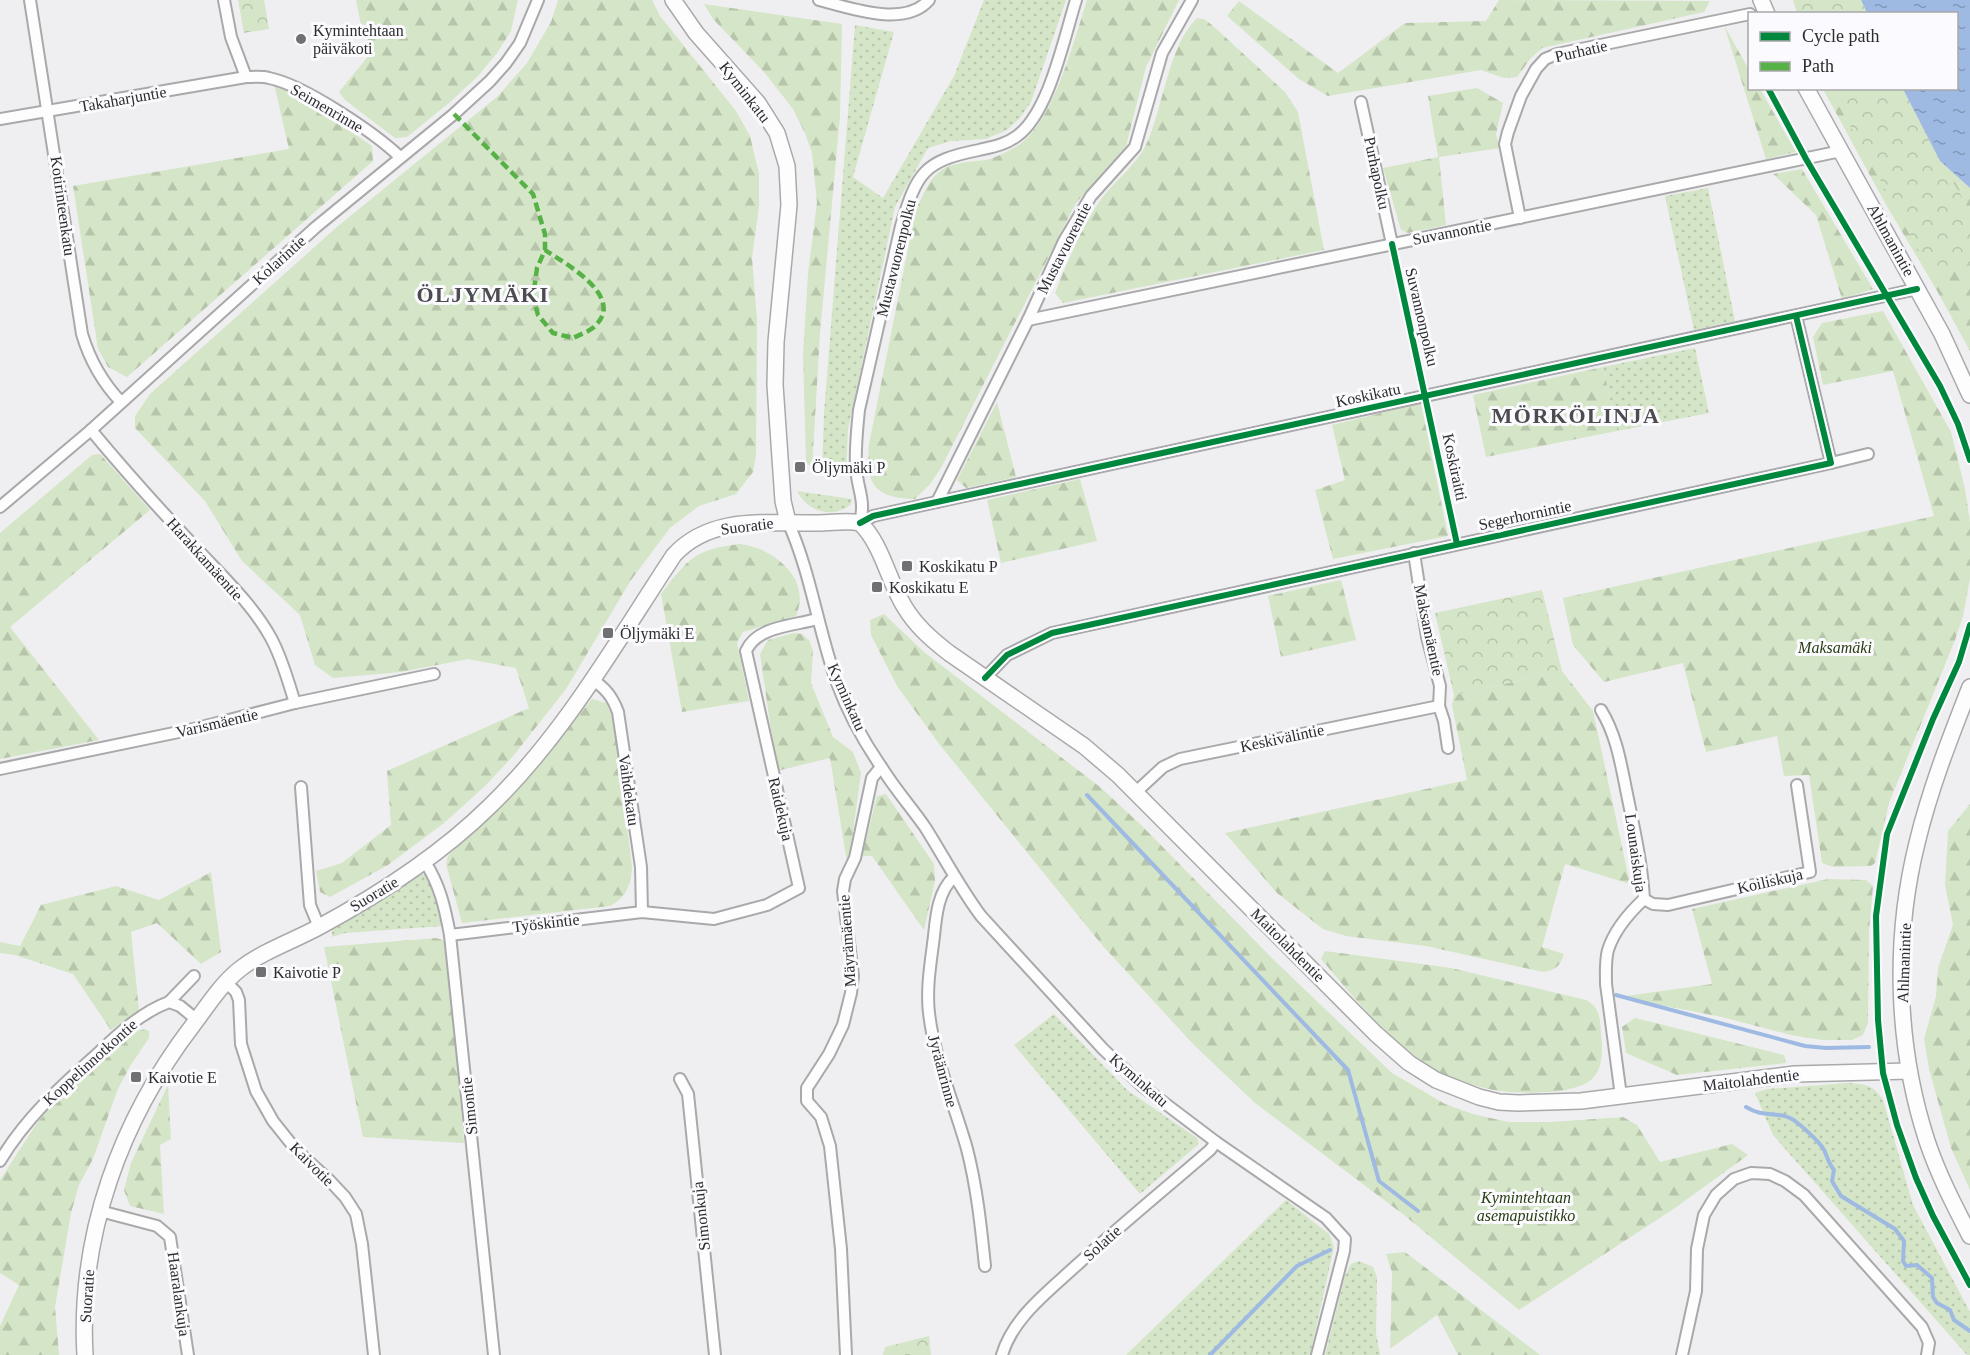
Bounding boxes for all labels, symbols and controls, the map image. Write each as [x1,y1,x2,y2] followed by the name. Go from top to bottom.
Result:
[1748,12,1958,90] legend
[313,22,404,58] place label: Kymintehtaan päiväkoti
[1802,26,1879,46] text: Cycle path
[294,32,308,46] marker: Kymintehtaan päiväkoti
[1553,37,1609,65] street label: Purhatie
[1802,56,1834,76] text: Path
[715,58,774,126] street label: Kyminkatu
[288,80,366,136] street label: Seimenrinne
[78,83,168,116] street label: Takaharjuntie
[1360,135,1393,211] street label: Purhapolku
[48,155,78,257] street label: Kotirinteenkatu
[873,197,920,319] street label: Mustavuorenpolku
[1034,199,1094,297] street label: Mustavuorentie
[1864,201,1918,279] street label: Ahlmanintie
[1411,216,1493,248] street label: Suvannontie
[249,232,309,288] street label: Kolarintie
[1401,266,1442,368] street label: Suvannonpolku
[417,282,550,307] district label: ÖLJYMÄKI
[1334,380,1402,410] street label: Koskikatu
[1492,403,1661,428] district label: MÖRKÖLINJA
[1440,432,1471,503] street label: Koskiraitti
[812,459,885,477] place label: Öljymäki P
[793,460,807,474] marker: Öljymäki P
[1477,497,1573,534] street label: Segerhornintie
[164,514,246,604] street label: Harakkamäentie
[719,514,775,538] street label: Suoratie
[919,558,998,575] place label: Koskikatu P
[900,559,914,573] marker: Koskikatu P
[889,579,969,596] place label: Koskikatu E
[870,580,884,594] marker: Koskikatu E
[1411,583,1447,677] street label: Maksamäentie
[620,625,694,643] place label: Öljymäki E
[601,626,615,640] marker: Öljymäki E
[1797,639,1872,656] park label: Maksamäki
[824,661,869,734] street label: Kyminkatu
[174,705,260,741] street label: Varismäentie
[1239,721,1325,755] street label: Keskivälintie
[616,753,642,827] street label: Vaihdekatu
[764,775,797,843] street label: Raidekuja
[1621,813,1650,893] street label: Lounaiskuja
[1736,865,1805,898] street label: Koiliskuja
[347,873,401,915] street label: Suoratie
[835,894,860,988] street label: Mäyrämäentie
[1248,905,1328,985] street label: Maitolahdentie
[512,910,581,937] street label: Työskintie
[1894,923,1914,1003] street label: Ahlmanintie
[273,964,341,981] place label: Kaivotie P
[254,965,268,979] marker: Kaivotie P
[40,1016,141,1109] street label: Koppelinnotkontie
[924,1033,961,1110] street label: Jyräänrinne
[1106,1050,1172,1111] street label: Kyminkatu
[1702,1066,1800,1094] street label: Maitolahdentie
[148,1069,217,1086] place label: Kaivotie E
[129,1070,143,1084] marker: Kaivotie E
[458,1076,480,1136] street label: Simontie
[287,1139,337,1189] street label: Kaivotie
[689,1181,714,1251] street label: Simonkuja
[1477,1189,1575,1225] park label: Kymintehtaan asemapuistikko
[1080,1222,1124,1264] street label: Solatie
[164,1251,193,1338] street label: Haaralankuja
[77,1269,97,1323] street label: Suoratie

